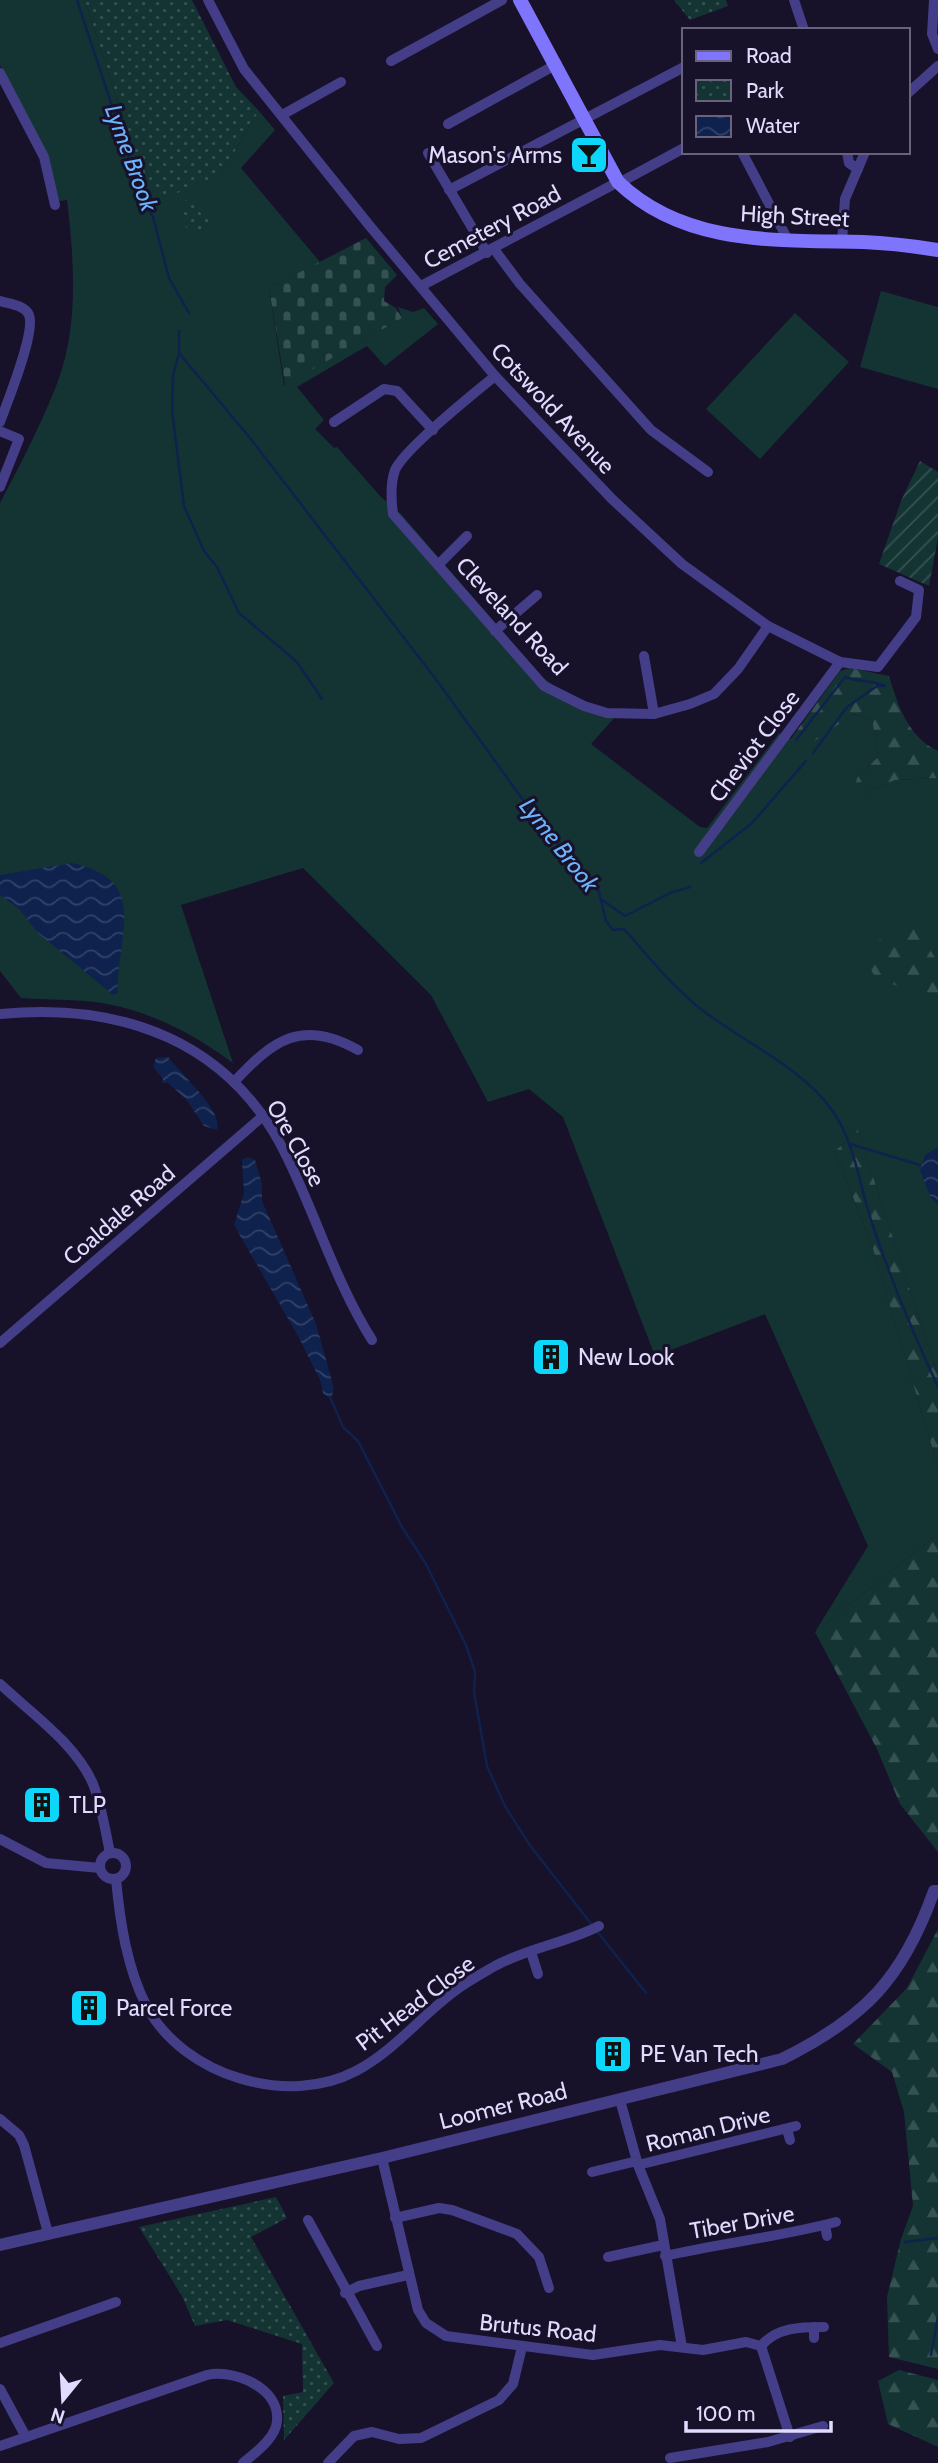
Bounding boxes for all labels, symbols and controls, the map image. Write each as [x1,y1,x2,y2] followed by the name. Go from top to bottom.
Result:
[682,28,910,154] legend
[746,43,792,68] text: Road
[746,78,784,103] text: Park
[99,100,164,216] water label: Lyme Brook
[746,113,800,138] text: Water
[568,134,610,176] bar icon: Mason's Arms
[428,141,562,169] place label: Mason's Arms
[419,179,565,275] street label: Cemetery Road
[740,199,850,233] street label: High Street
[485,337,621,480] street label: Cotswold Avenue
[450,551,574,681] street label: Cleveland Road
[703,684,805,808] street label: Cheviot Close
[514,792,606,898] water label: Lyme Brook
[261,1095,331,1191] street label: Ore Close
[57,1159,181,1271] street label: Coaldale Road
[530,1336,572,1378] building icon: New Look
[578,1343,675,1371] place label: New Look
[21,1784,63,1826] building icon: TLP
[69,1791,106,1819] place label: TLP
[350,1949,480,2057] street label: Pit Head Close
[68,1987,110,2029] building icon: Parcel Force
[116,1994,232,2022] place label: Parcel Force
[592,2033,634,2075] building icon: PE Van Tech
[640,2040,758,2068] place label: PE Van Tech
[436,2077,570,2135] street label: Loomer Road
[643,2100,773,2158] street label: Roman Drive
[688,2199,797,2245] street label: Tiber Drive
[478,2308,598,2348] street label: Brutus Road
[28,2365,98,2435] north arrow
[686,2390,831,2434] scale bar
[696,2401,755,2426] text: 100 m
[48,2403,68,2429] text: N

